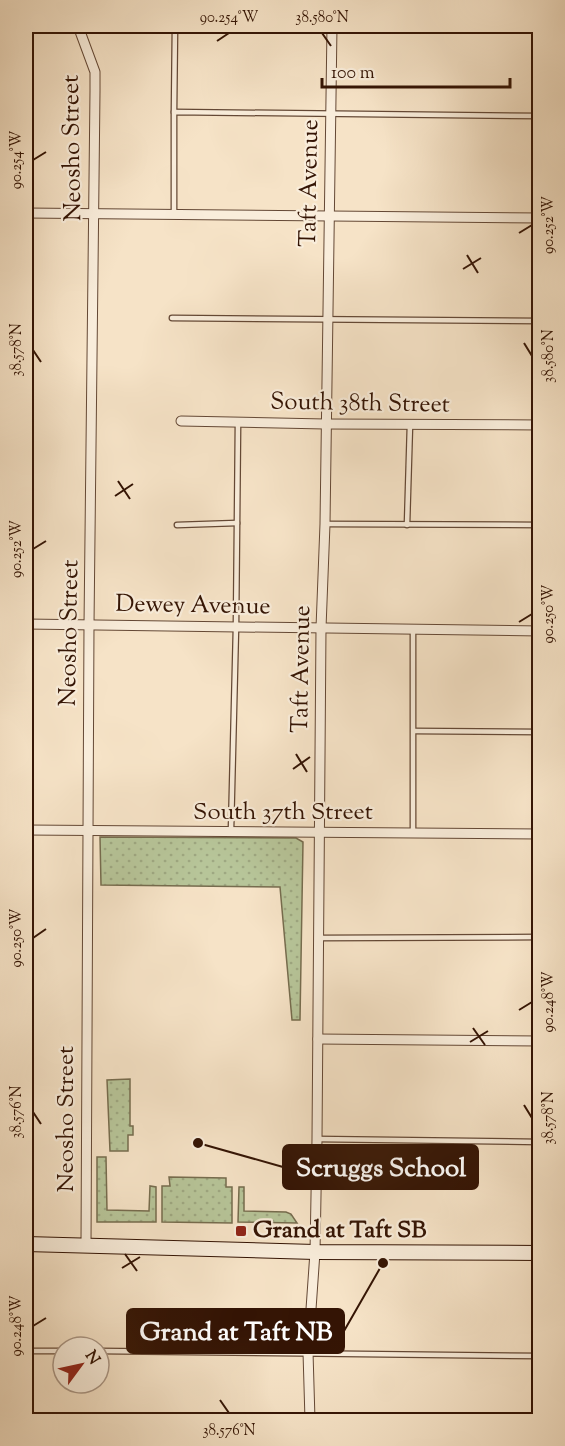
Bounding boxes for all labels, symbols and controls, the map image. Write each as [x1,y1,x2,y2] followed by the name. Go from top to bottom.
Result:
[200,8,259,29] text: 90.254°W
[295,8,349,29] text: 38.580°N
[322,51,510,89] scale bar
[331,61,375,87] text: 100 m
[55,74,91,222] street label: Neosho Street
[292,119,328,247] street label: Taft Avenue
[7,130,28,189] text: 90.254°W
[539,196,560,254] text: 90.252°W
[7,323,28,377] text: 38.578°N
[539,329,560,383] text: 38.580°N
[270,385,450,423] street label: South 38th Street
[7,520,28,578] text: 90.252°W
[52,559,88,707] street label: Neosho Street
[539,584,560,643] text: 90.250°W
[115,588,271,624] street label: Dewey Avenue
[284,605,320,733] street label: Taft Avenue
[193,796,373,830] street label: South 37th Street
[7,908,28,967] text: 90.250°W
[539,971,560,1033] text: 90.248°W
[50,1046,84,1192] street label: Neosho Street
[7,1085,28,1139] text: 38.576°N
[539,1091,560,1145] text: 38.578°N
[283,1145,478,1189] callout: Scruggs School
[296,1151,467,1188] text: Scruggs School
[253,1214,426,1248] place label: Grand at Taft SB
[234,1224,248,1238] marker: Grand at Taft SB
[7,1295,28,1357] text: 90.248°W
[127,1309,344,1353] callout: Grand at Taft NB
[140,1315,333,1352] text: Grand at Taft NB
[51,1335,111,1395] north arrow
[78,1347,105,1370] text: N
[202,1421,256,1442] text: 38.576°N

